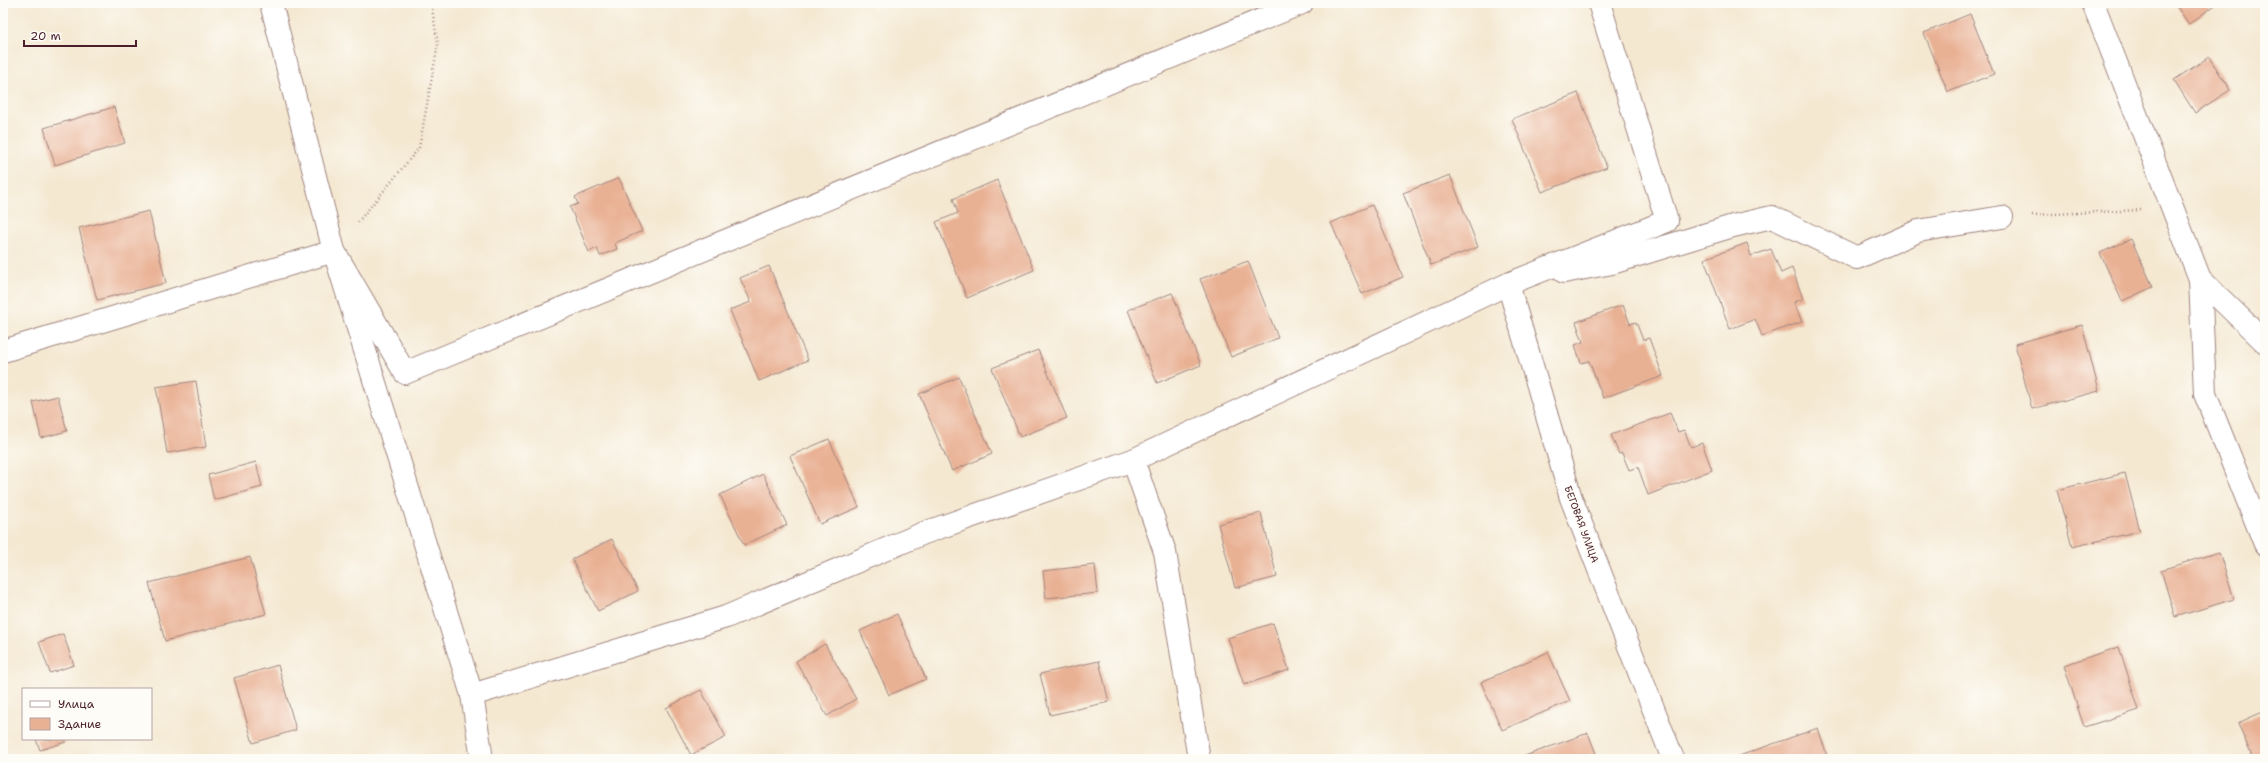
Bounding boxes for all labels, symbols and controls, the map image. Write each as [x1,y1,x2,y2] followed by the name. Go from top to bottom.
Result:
[24,22,136,48] scale bar
[30,28,61,44] text: 20 m
[1562,484,1602,565] street label: БЕГОВАЯ УЛИЦА
[22,688,152,740] legend
[58,696,95,712] text: Улица
[58,716,102,732] text: Здание

